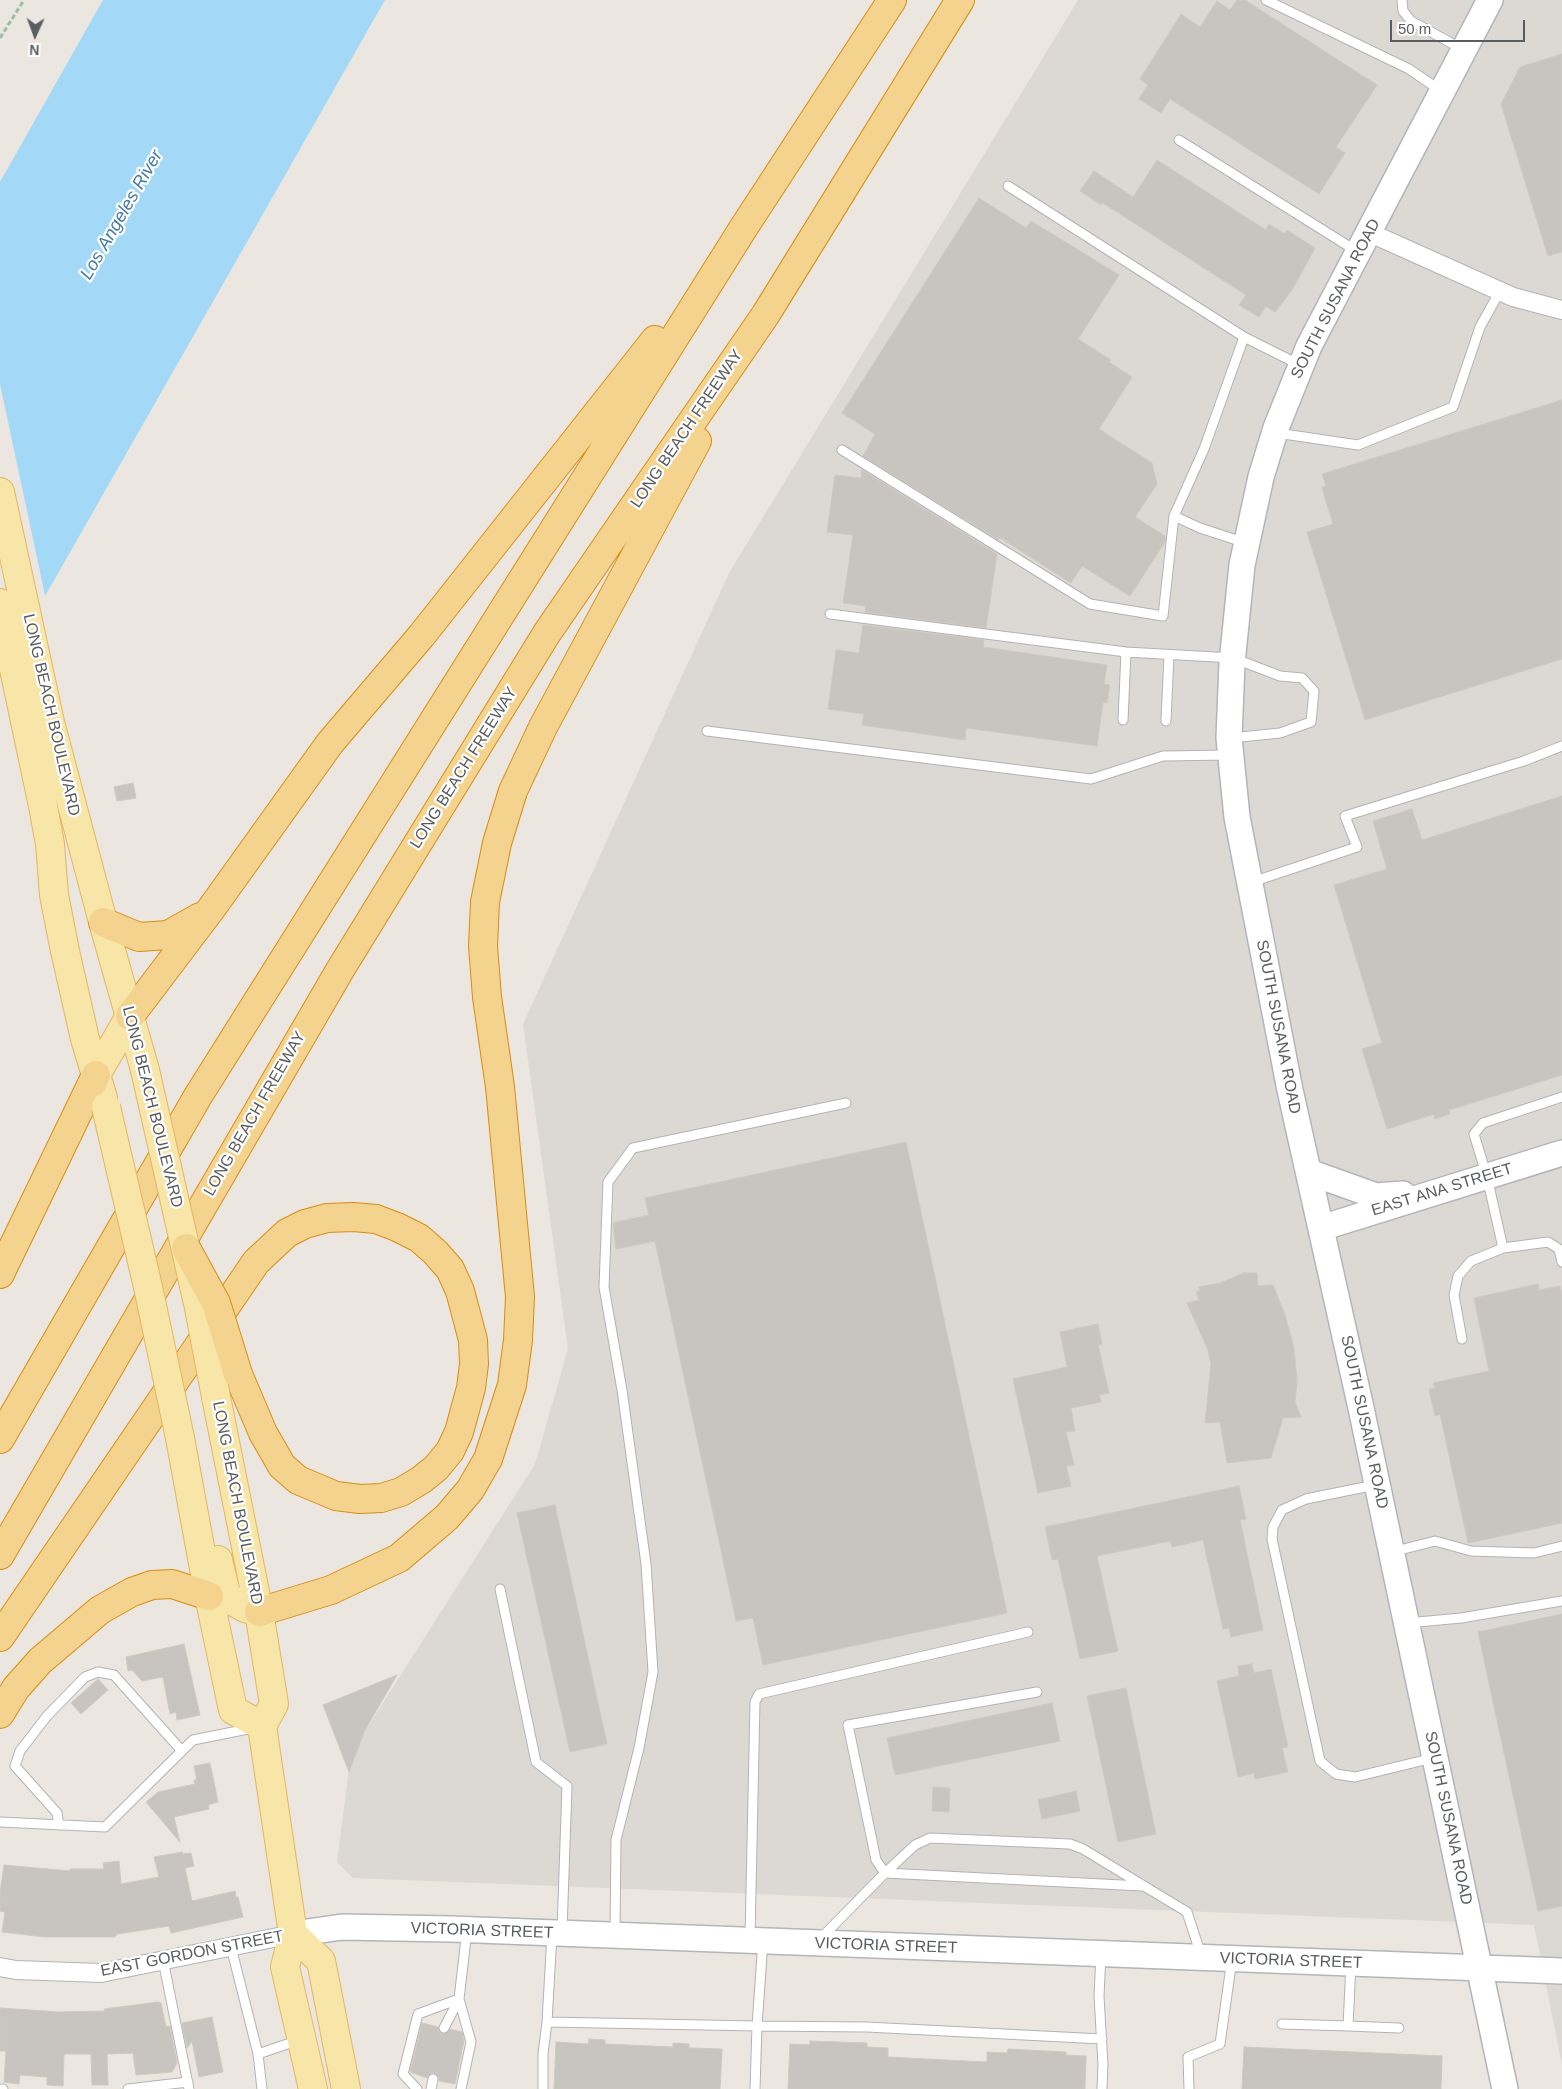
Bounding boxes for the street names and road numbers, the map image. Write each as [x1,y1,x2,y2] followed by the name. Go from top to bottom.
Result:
[1287,216,1385,382] street label: SOUTH SUSANA ROAD
[627,346,747,512] street label: LONG BEACH FREEWAY
[18,612,84,818] street label: LONG BEACH BOULEVARD
[406,684,522,852] street label: LONG BEACH FREEWAY
[1252,938,1304,1116] street label: SOUTH SUSANA ROAD
[118,1004,186,1210] street label: LONG BEACH BOULEVARD
[200,1028,310,1200] street label: LONG BEACH FREEWAY
[1369,1159,1515,1221] street label: EAST ANA STREET
[1336,1333,1392,1511] street label: SOUTH SUSANA ROAD
[208,1400,266,1606] street label: LONG BEACH BOULEVARD
[1420,1729,1476,1907] street label: SOUTH SUSANA ROAD
[410,1919,554,1943] street label: VICTORIA STREET
[99,1927,285,1981] street label: EAST GORDON STREET
[814,1934,958,1958] street label: VICTORIA STREET
[1219,1949,1363,1973] street label: VICTORIA STREET

